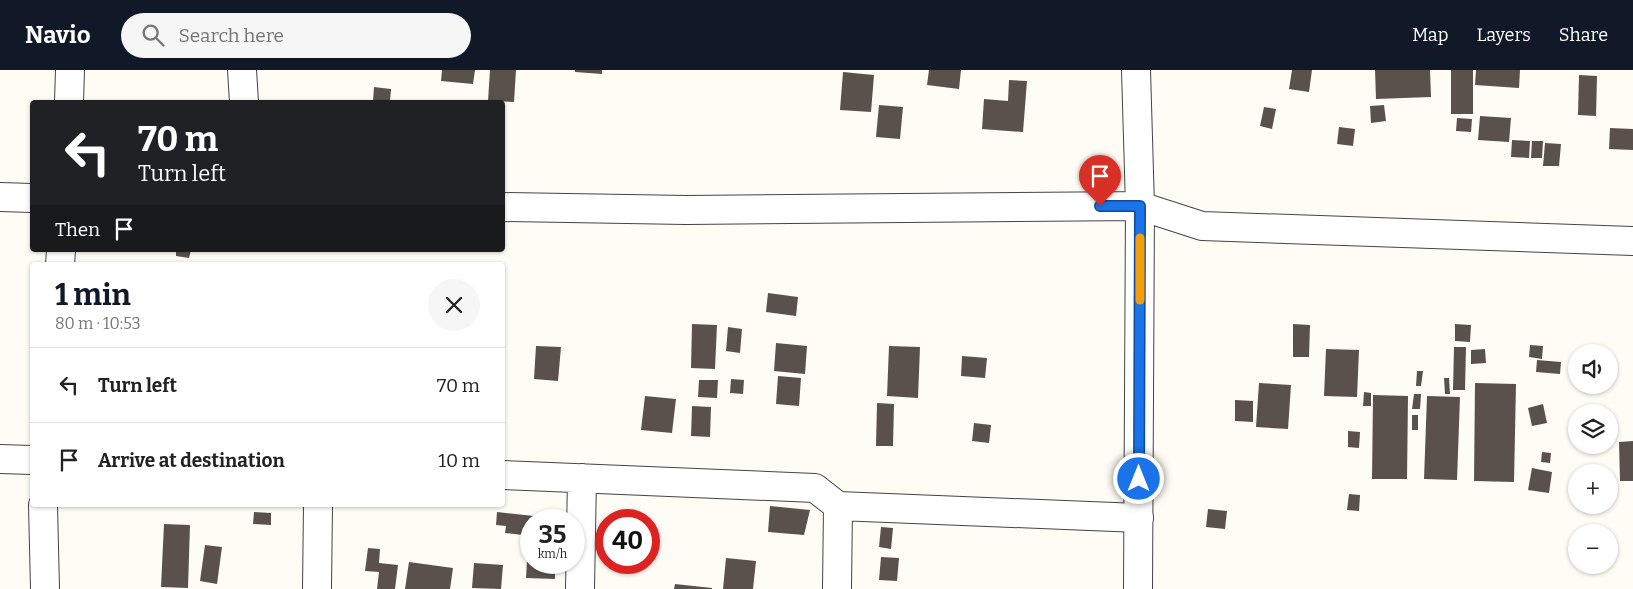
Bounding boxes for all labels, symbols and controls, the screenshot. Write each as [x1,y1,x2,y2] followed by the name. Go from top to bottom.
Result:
[121,13,471,58] search box
[25,21,91,49] text: Navio
[139,21,167,49] icon: search
[179,24,284,47] text: Search here
[1412,24,1448,46] text: Map
[1476,24,1531,46] text: Layers
[1559,24,1608,46] text: Share
[138,118,218,160] text: 70 m
[55,120,120,185] icon: left
[1079,155,1121,206] pin
[138,160,226,187] text: Turn left
[1086,162,1114,190] icon: arrive
[110,215,138,243] icon: arrive
[55,218,100,241] text: Then
[55,277,131,313] text: 1 min
[428,279,480,331] button: close
[55,314,141,333] text: 80 m · 10:53
[1568,344,1618,574] map controls
[1568,344,1618,394] button: sound
[55,371,83,399] icon: left
[98,374,177,397] text: Turn left
[437,374,480,397] text: 70 m
[1568,404,1618,454] button: layers
[55,446,83,474] icon: arrive
[98,449,285,472] text: Arrive at destination
[438,449,480,472] text: 10 m
[1112,452,1164,504] position arrow
[1568,464,1618,514] button: +
[595,509,660,574] speed limit sign: 40
[538,520,567,550] text: 35
[1568,524,1618,574] button: −
[538,547,567,561] text: km/h

